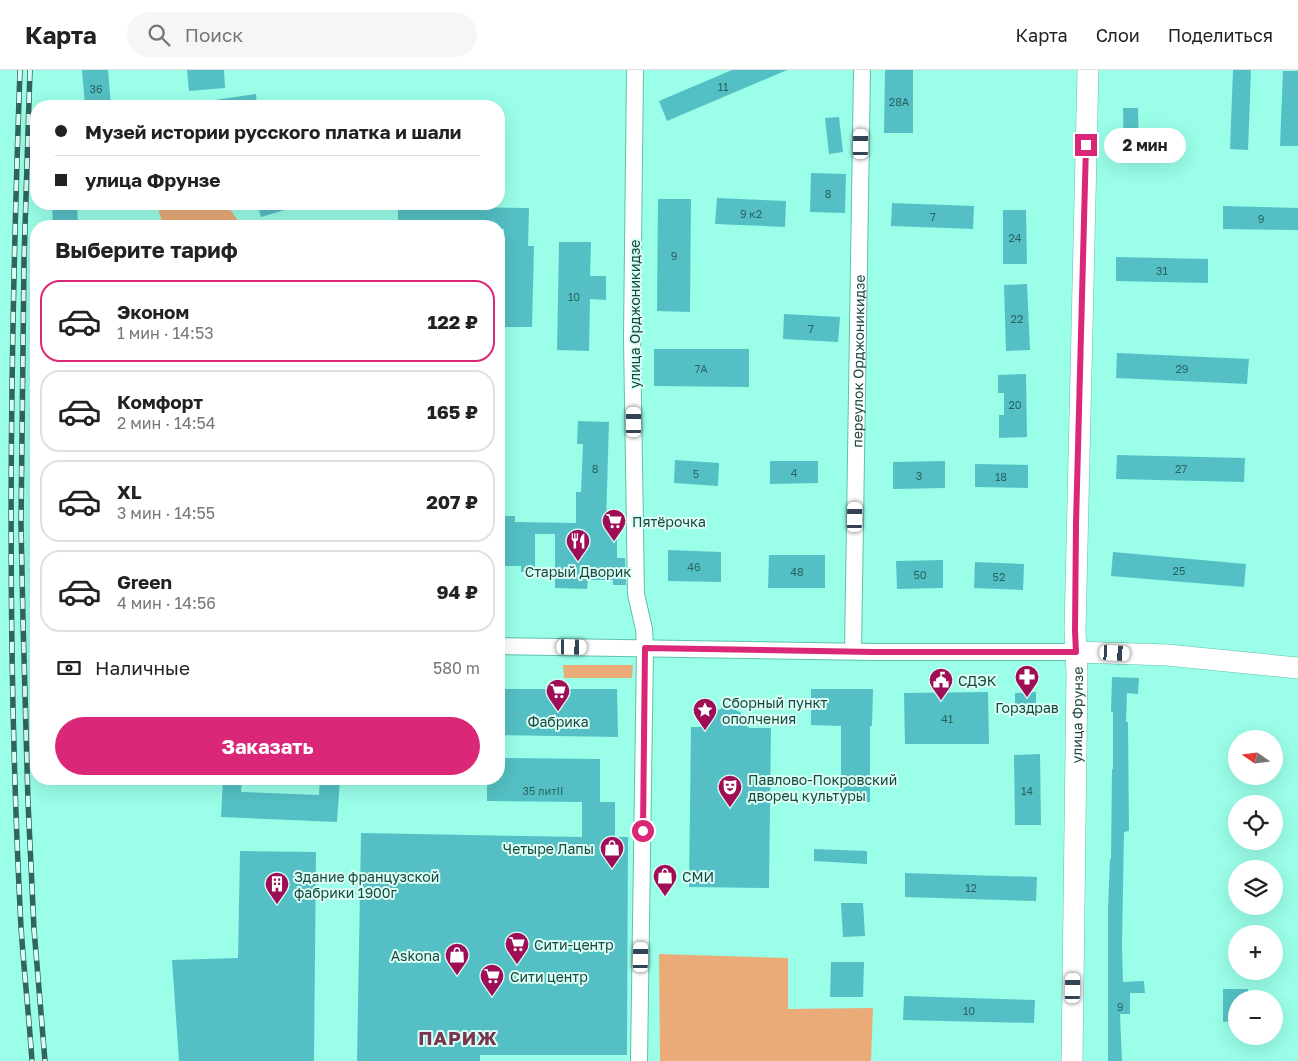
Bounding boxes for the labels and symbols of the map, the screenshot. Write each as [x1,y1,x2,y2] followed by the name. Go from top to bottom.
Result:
[718,80,728,93] house number: 11
[89,82,103,95] house number: 36
[889,95,910,108] house number: 28А
[1104,128,1186,162] callout: 2 мин
[853,129,868,159] car
[1075,134,1097,156] route end
[825,187,832,200] house number: 8
[740,207,762,220] house number: 9 к2
[930,210,936,223] house number: 7
[1258,212,1264,225] house number: 9
[1008,231,1022,244] house number: 24
[626,240,643,388] street label: улица Орджоникидзе
[671,249,677,262] house number: 9
[1156,264,1168,277] house number: 31
[848,274,867,448] street label: переулок Орджоникидзе
[568,290,580,303] house number: 10
[1011,312,1023,325] house number: 22
[808,322,814,335] house number: 7
[694,362,708,375] house number: 7А
[1175,362,1189,375] house number: 29
[1008,398,1022,411] house number: 20
[626,407,641,437] car
[592,462,599,475] house number: 8
[1175,462,1187,475] house number: 27
[791,466,798,479] house number: 4
[693,467,699,480] house number: 5
[916,469,922,482] house number: 3
[995,470,1007,483] house number: 18
[847,502,862,532] car
[601,508,627,542] supermarket icon: Пятёрочка
[632,513,706,530] place label: Пятёрочка
[565,528,591,562] restaurant icon: Старый Дворик
[687,560,701,573] house number: 46
[525,563,631,580] place label: Старый Дворик
[1173,564,1185,577] house number: 25
[790,565,804,578] house number: 48
[913,568,927,581] house number: 50
[993,570,1005,583] house number: 52
[556,639,587,655] car
[1099,645,1130,661] car
[1014,664,1040,698] pharmacy icon: Горздрав
[1067,666,1086,764] street label: улица Фрунзе
[928,667,954,701] public building icon: СДЭК
[958,672,997,689] place label: СДЭК
[545,678,571,712] supermarket icon: Фабрика
[722,694,827,727] place label: Сборный пункт ополчения
[692,697,718,731] place icon: Сборный пункт ополчения
[995,699,1059,716] place label: Горздрав
[941,712,953,725] house number: 41
[527,713,589,730] place label: Фабрика
[1228,730,1282,785] north arrow
[748,771,897,804] place label: Павлово-Покровский дворец культуры
[717,774,743,808] theatre icon: Павлово-Покровский дворец культуры
[522,784,564,797] house number: 35 литII
[1021,784,1033,797] house number: 14
[632,820,654,842] route start
[599,835,625,869] shop icon: Четыре Лапы
[503,840,594,857] place label: Четыре Лапы
[652,863,678,897] shop icon: СМИ
[294,868,439,901] place label: Здание французской фабрики 1900г
[682,868,714,885] place label: СМИ
[264,871,290,905] building icon: Здание французской фабрики 1900г
[965,881,977,894] house number: 12
[504,931,530,965] supermarket icon: Сити-центр
[534,936,614,953] place label: Сити-центр
[444,942,470,976] shop icon: Askona
[633,942,648,972] car
[391,947,440,964] place label: Askona
[479,963,505,997] supermarket icon: Сити центр
[510,968,588,985] place label: Сити центр
[1065,973,1080,1003] car
[1117,1000,1123,1013] house number: 9
[963,1004,975,1017] house number: 10
[418,1026,498,1049] district label: ПАРИЖ

